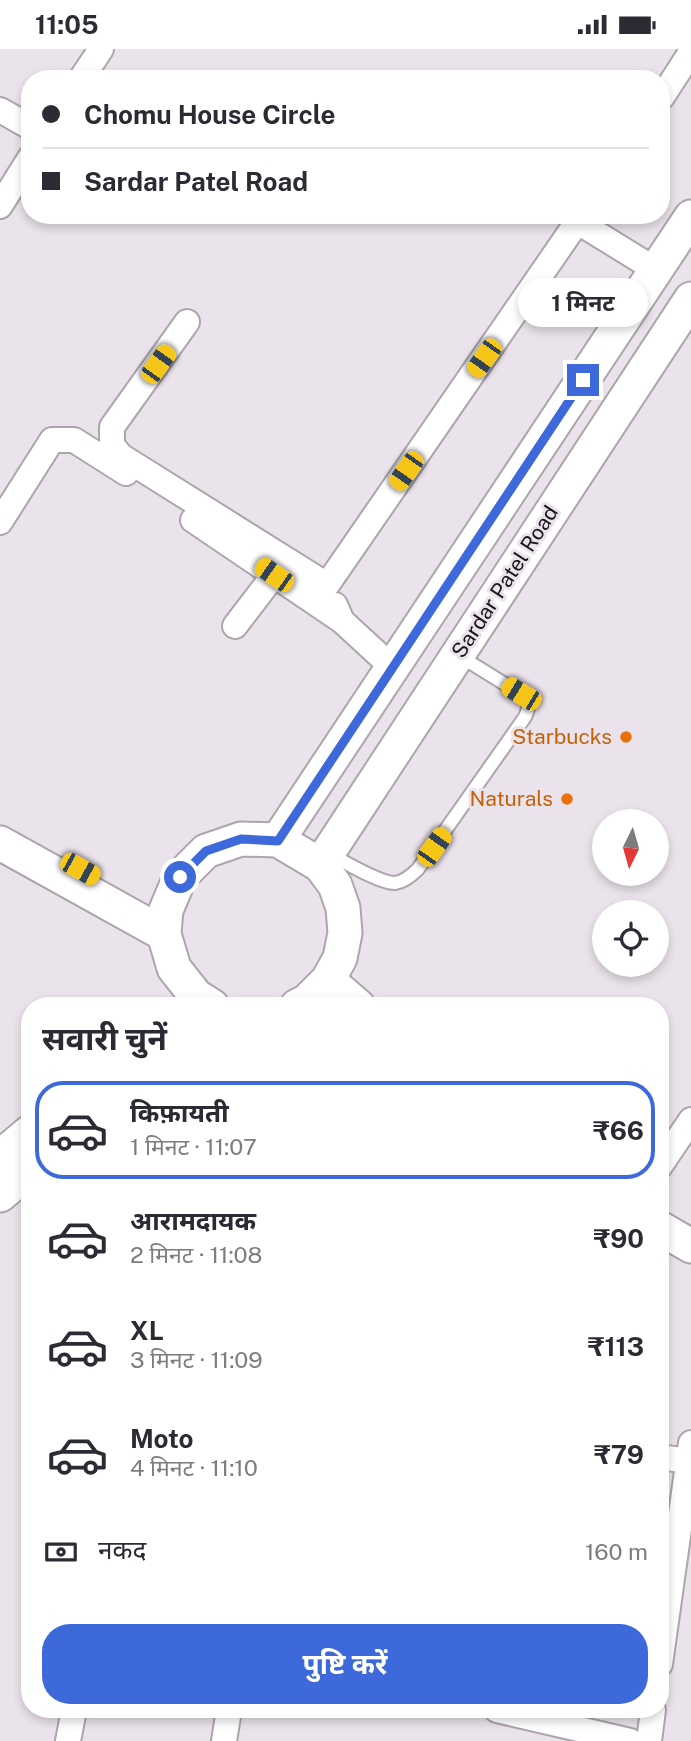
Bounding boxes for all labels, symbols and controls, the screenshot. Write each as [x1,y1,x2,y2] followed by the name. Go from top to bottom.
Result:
[35,9,99,40] text: 11:05
[84,99,335,130] text: Chomu House Circle
[84,166,308,197] text: Sardar Patel Road
[518,279,648,327] callout: 1 मिनट
[551,289,615,316] text: 1 मिनट
[464,335,505,381] car
[138,341,179,387] car
[567,364,599,396] route end
[386,448,427,494] car
[446,501,563,663] street label: Sardar Patel Road
[251,554,298,596] car
[498,674,545,714] car
[512,724,612,749] place label: Starbucks
[618,729,634,745] marker: Starbucks
[470,786,553,811] place label: Naturals
[559,791,575,807] marker: Naturals
[592,809,668,885] north arrow
[592,809,669,977] map controls
[414,824,455,870] car
[57,850,104,888] car
[164,861,196,893] route start
[592,900,669,977] button: locate
[42,1020,167,1057] text: सवारी चुनें
[130,1097,229,1128] text: किफ़ायती
[46,1099,109,1162] icon: car
[593,1115,644,1146] text: ₹66
[130,1133,257,1160] text: 1 मिनट · 11:07
[130,1205,256,1236] text: आरामदायक
[46,1207,109,1270] icon: car
[593,1223,644,1254] text: ₹90
[130,1241,262,1268] text: 2 मिनट · 11:08
[46,1315,109,1378] icon: car
[130,1315,164,1346] text: XL
[588,1331,644,1362] text: ₹113
[130,1346,263,1373] text: 3 मिनट · 11:09
[46,1423,109,1486] icon: car
[130,1423,193,1454] text: Moto
[594,1439,644,1470] text: ₹79
[130,1454,258,1481] text: 4 मिनट · 11:10
[42,1533,80,1571] icon: cash
[98,1534,146,1565] text: नकद
[585,1538,648,1565] text: 160 m
[42,1624,648,1704] button: पुष्टि करें

